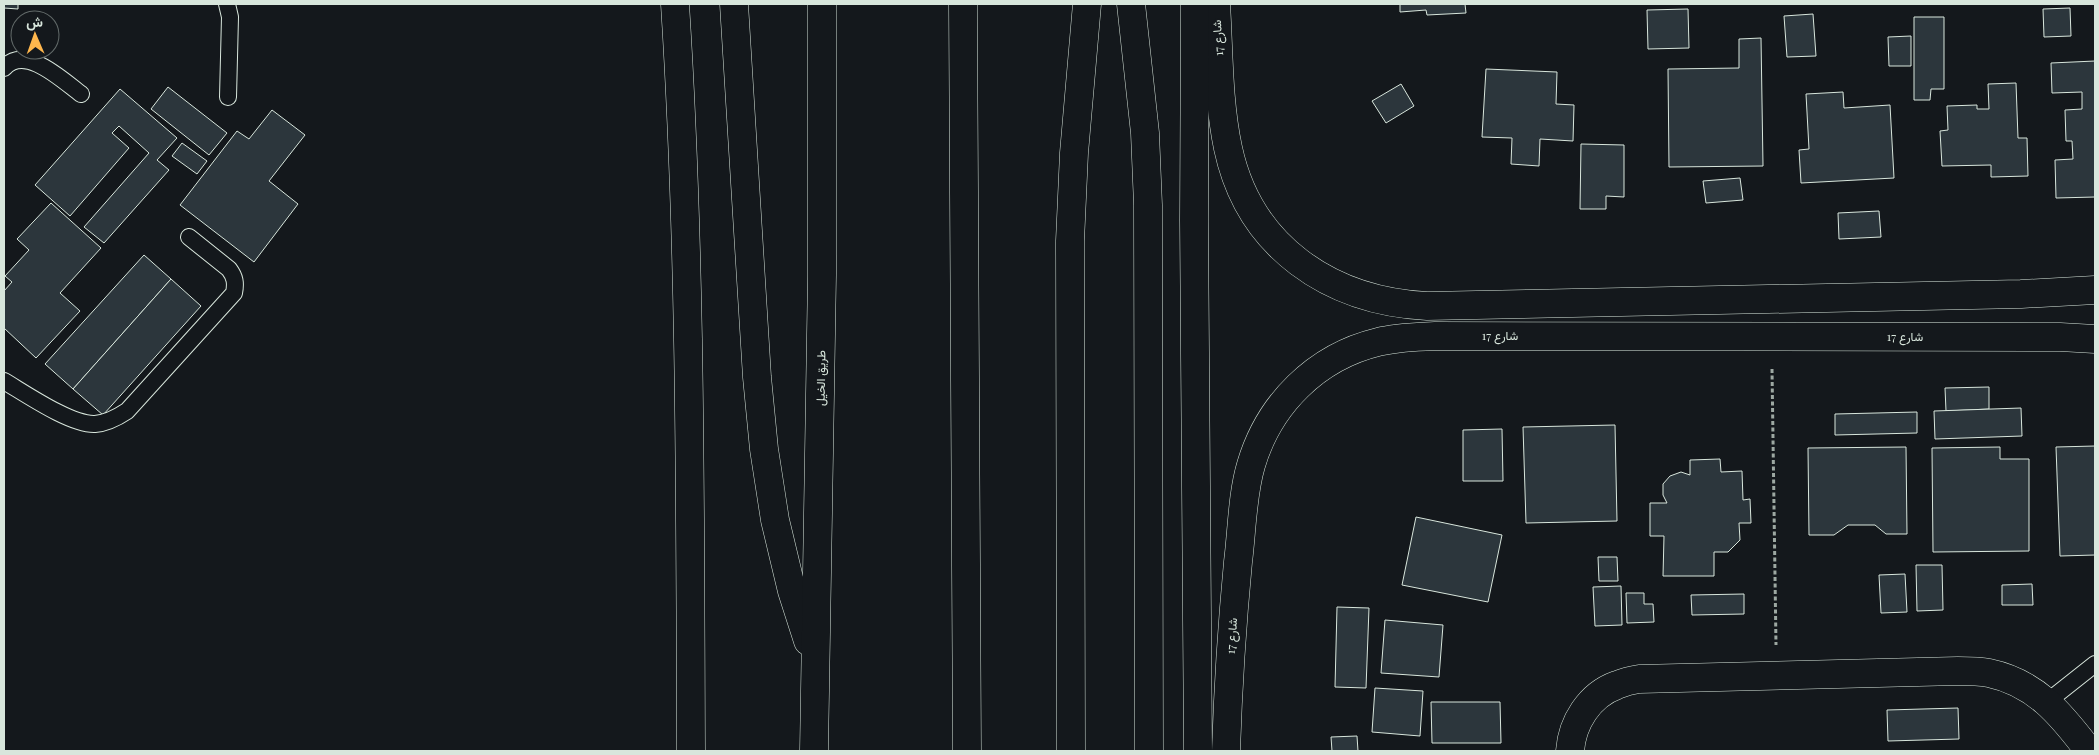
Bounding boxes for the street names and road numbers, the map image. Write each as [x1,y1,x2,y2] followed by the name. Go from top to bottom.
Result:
[1208,19,1228,57] street label: 17 شارع
[1482,327,1518,345] street label: 17 شارع
[1887,328,1923,346] street label: 17 شارع
[812,350,829,406] street label: طريق الخيل
[1222,617,1242,655] street label: 17 شارع

